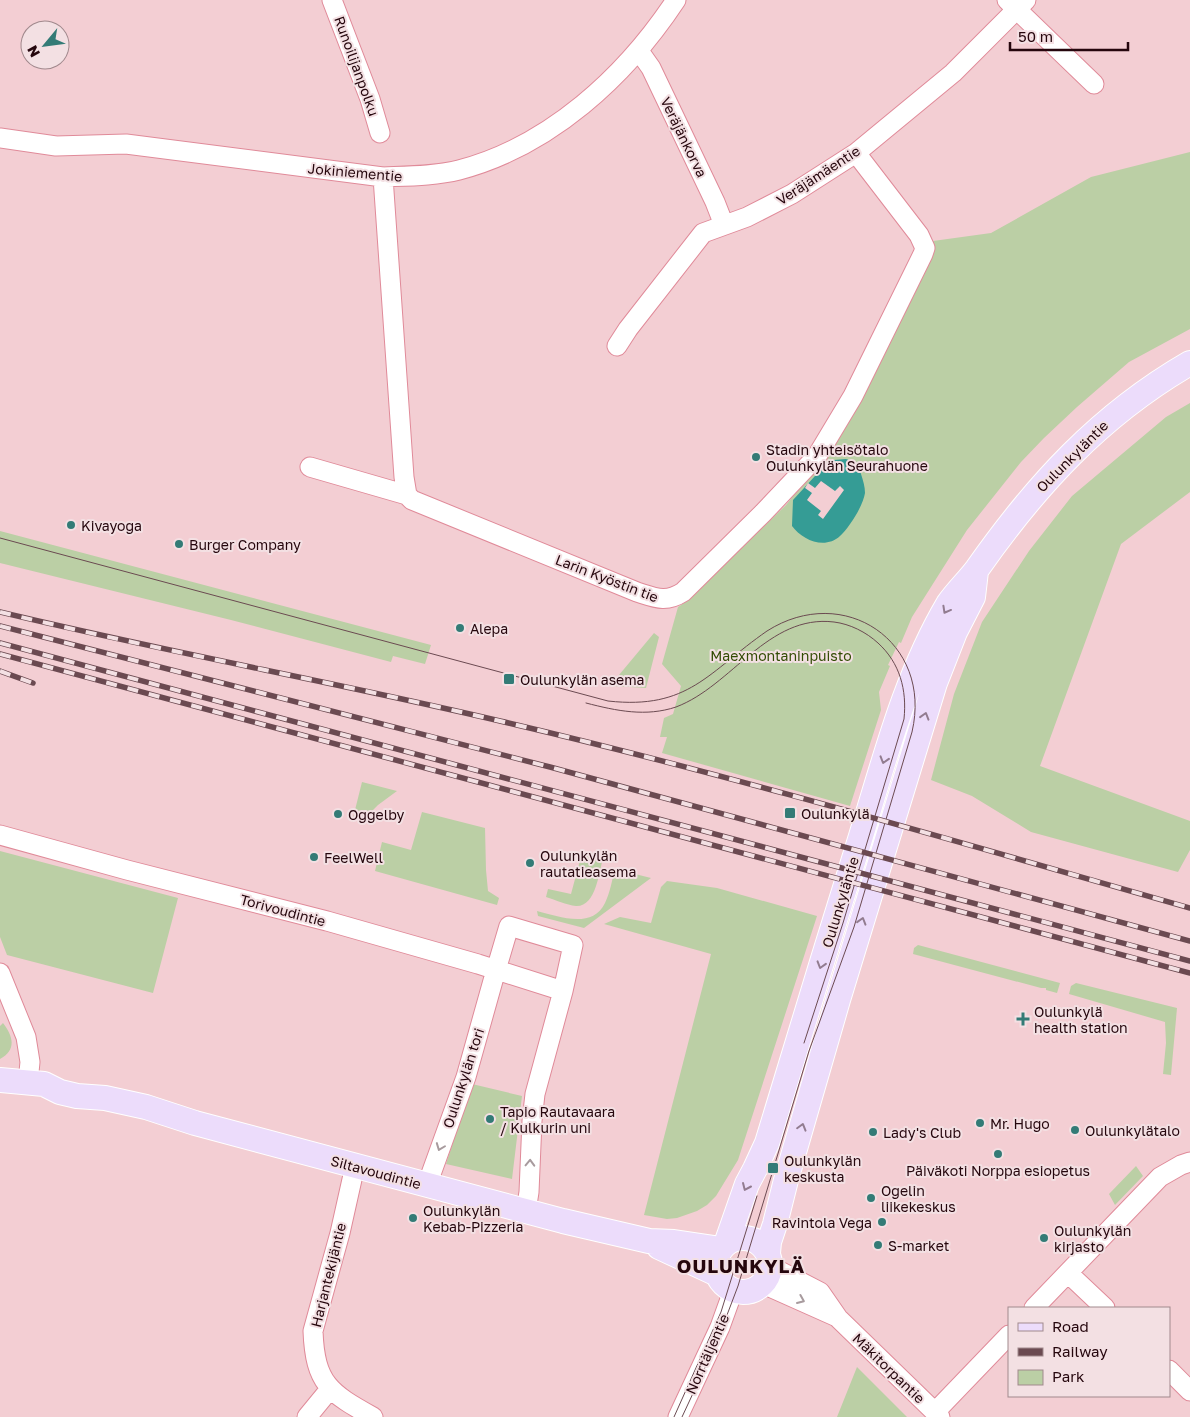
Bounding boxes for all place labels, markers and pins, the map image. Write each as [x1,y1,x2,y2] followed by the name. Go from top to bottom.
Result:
[766,441,928,474] place label: Stadin yhteisötalo Oulunkylän Seurahuone
[750,451,762,463] marker: Stadin yhteisötalo Oulunkylän Seurahuone
[81,517,142,534] place label: Kivayoga
[65,519,77,531] marker: Kivayoga
[189,536,301,553] place label: Burger Company
[173,538,185,550] marker: Burger Company
[470,620,508,637] place label: Alepa
[454,622,466,634] marker: Alepa
[520,671,645,688] place label: Oulunkylän asema
[502,672,516,686] marker: Oulunkylän asema
[801,805,870,822] place label: Oulunkylä
[348,806,405,823] place label: Oggelby
[783,806,797,820] marker: Oulunkylä
[332,808,344,820] marker: Oggelby
[540,847,636,880] place label: Oulunkylän rautatieasema
[324,849,383,866] place label: FeelWell
[308,851,320,863] marker: FeelWell
[524,857,536,869] marker: Oulunkylän rautatieasema
[1034,1003,1128,1036] place label: Oulunkylä health station
[1016,1012,1030,1026] marker: Oulunkylä health station
[500,1103,615,1136] place label: Tapio Rautavaara / Kulkurin uni
[484,1113,496,1125] marker: Tapio Rautavaara / Kulkurin uni
[990,1115,1050,1132] place label: Mr. Hugo
[974,1117,986,1129] marker: Mr. Hugo
[1085,1122,1180,1139] place label: Oulunkylätalo
[883,1124,961,1141] place label: Lady's Club
[1069,1124,1081,1136] marker: Oulunkylätalo
[867,1126,879,1138] marker: Lady's Club
[992,1148,1004,1160] marker: Päiväkoti Norppa esiopetus
[784,1152,861,1185] place label: Oulunkylän keskusta
[766,1161,780,1175] marker: Oulunkylän keskusta
[906,1162,1090,1179] place label: Päiväkoti Norppa esiopetus
[881,1182,956,1215] place label: Ogelin liikekeskus
[865,1192,877,1204] marker: Ogelin liikekeskus
[423,1202,524,1235] place label: Oulunkylän Kebab-Pizzeria
[407,1212,419,1224] marker: Oulunkylän Kebab-Pizzeria
[772,1214,872,1231] place label: Ravintola Vega
[876,1216,888,1228] marker: Ravintola Vega
[1054,1222,1131,1255] place label: Oulunkylän kirjasto
[1038,1232,1050,1244] marker: Oulunkylän kirjasto
[888,1237,949,1254] place label: S-market
[872,1239,884,1251] marker: S-market

